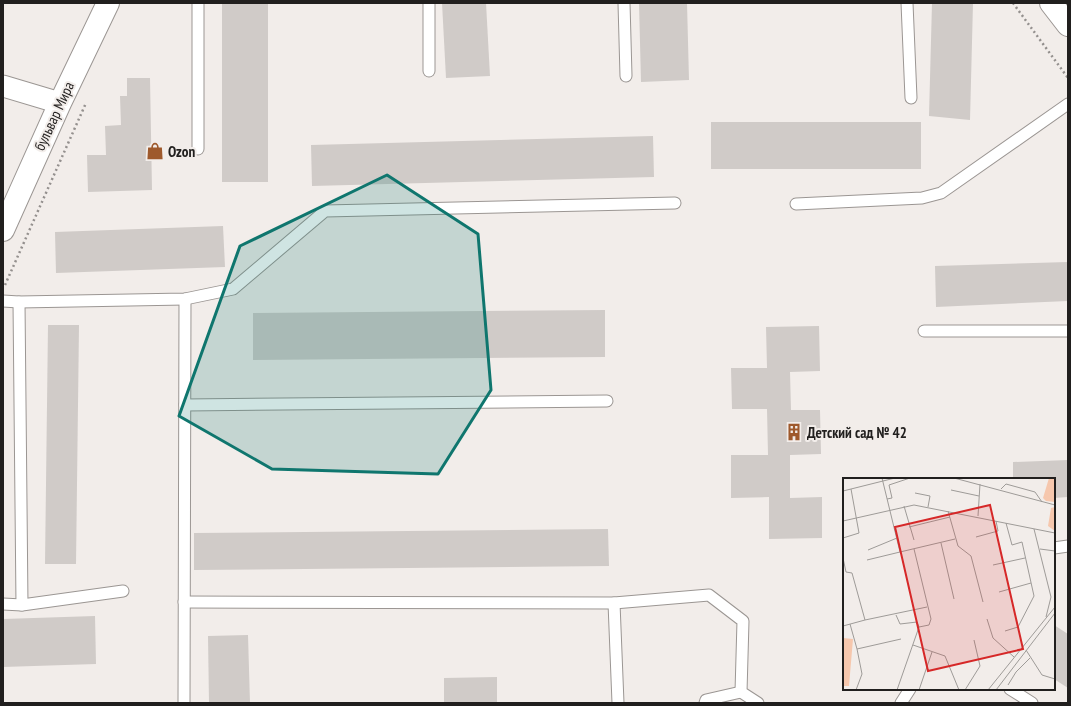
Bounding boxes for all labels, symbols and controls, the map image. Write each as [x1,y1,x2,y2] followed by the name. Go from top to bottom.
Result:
[30,78,78,154] street label: бульвар Мира
[145,141,165,161] shop icon: Ozon
[168,142,195,161] place label: Ozon
[784,422,804,442] building icon: Детский сад № 42
[807,423,907,442] place label: Детский сад № 42
[843,478,1055,690] inset map

